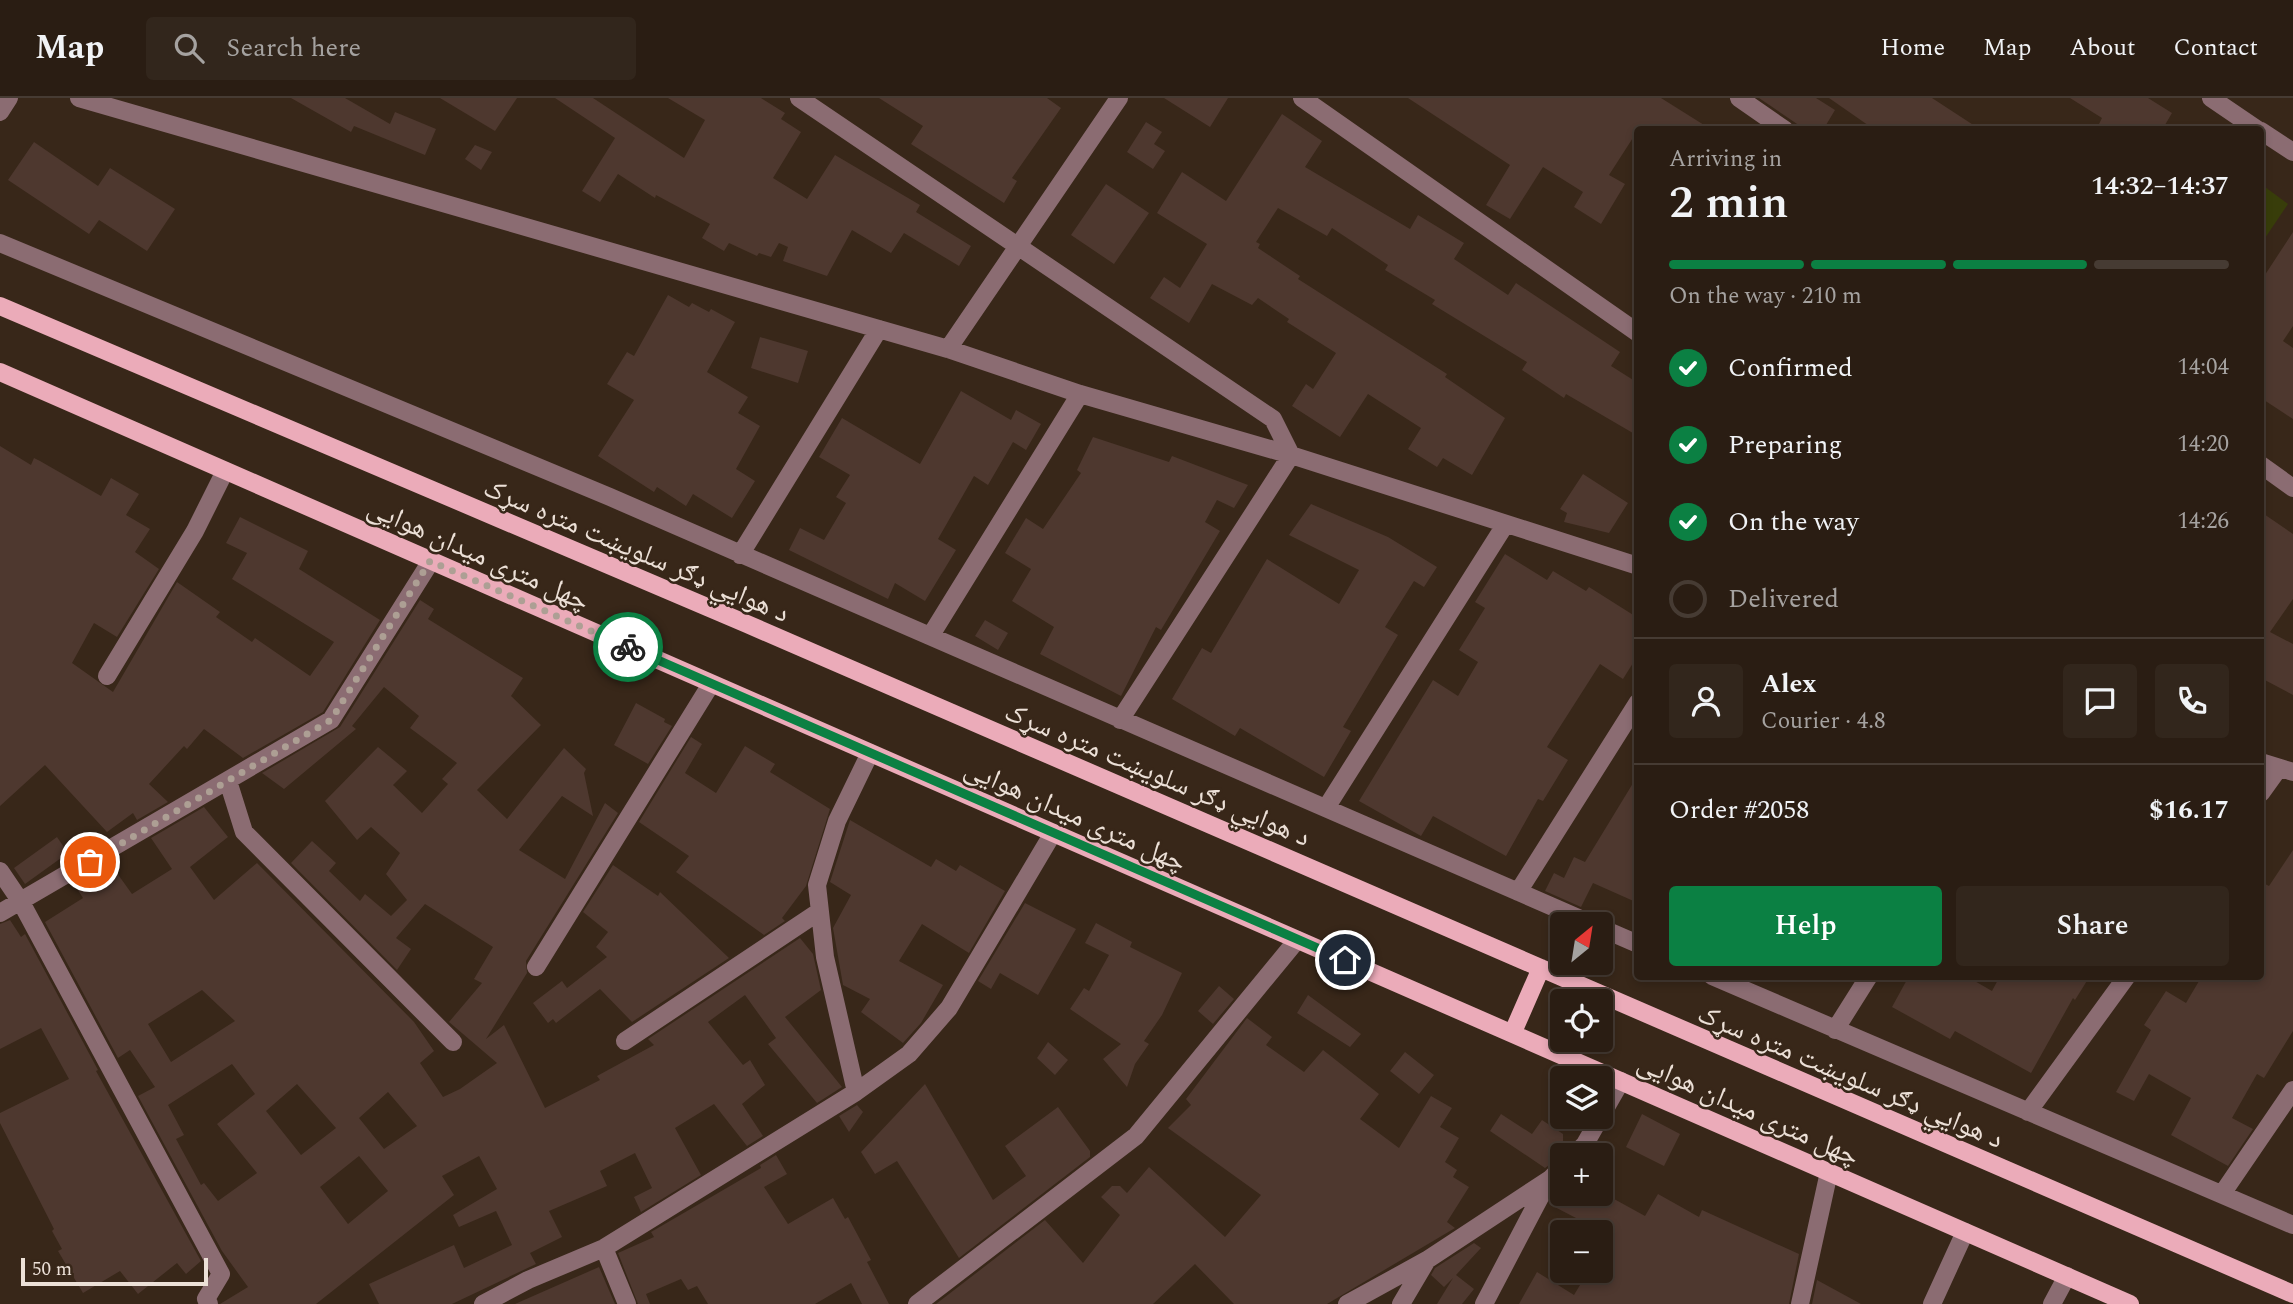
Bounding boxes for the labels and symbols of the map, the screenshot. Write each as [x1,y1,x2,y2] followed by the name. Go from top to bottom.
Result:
[477,466,796,635] street label: د هوايي ډګر سلویښت متره سړک
[360,486,597,623] street label: چهل متری میدان هوایی
[593,612,663,682] courier
[998,690,1317,859] street label: د هوايي ډګر سلویښت متره سړک
[957,747,1194,884] street label: چهل متری میدان هوایی
[60,832,120,892] pin
[1550,912,1614,975] north arrow
[1315,930,1375,990] pin
[1691,992,2010,1161] street label: د هوايي ډګر سلویښت متره سړک
[1630,1041,1867,1178] street label: چهل متری میدان هوایی
[21,1255,208,1287] scale bar

